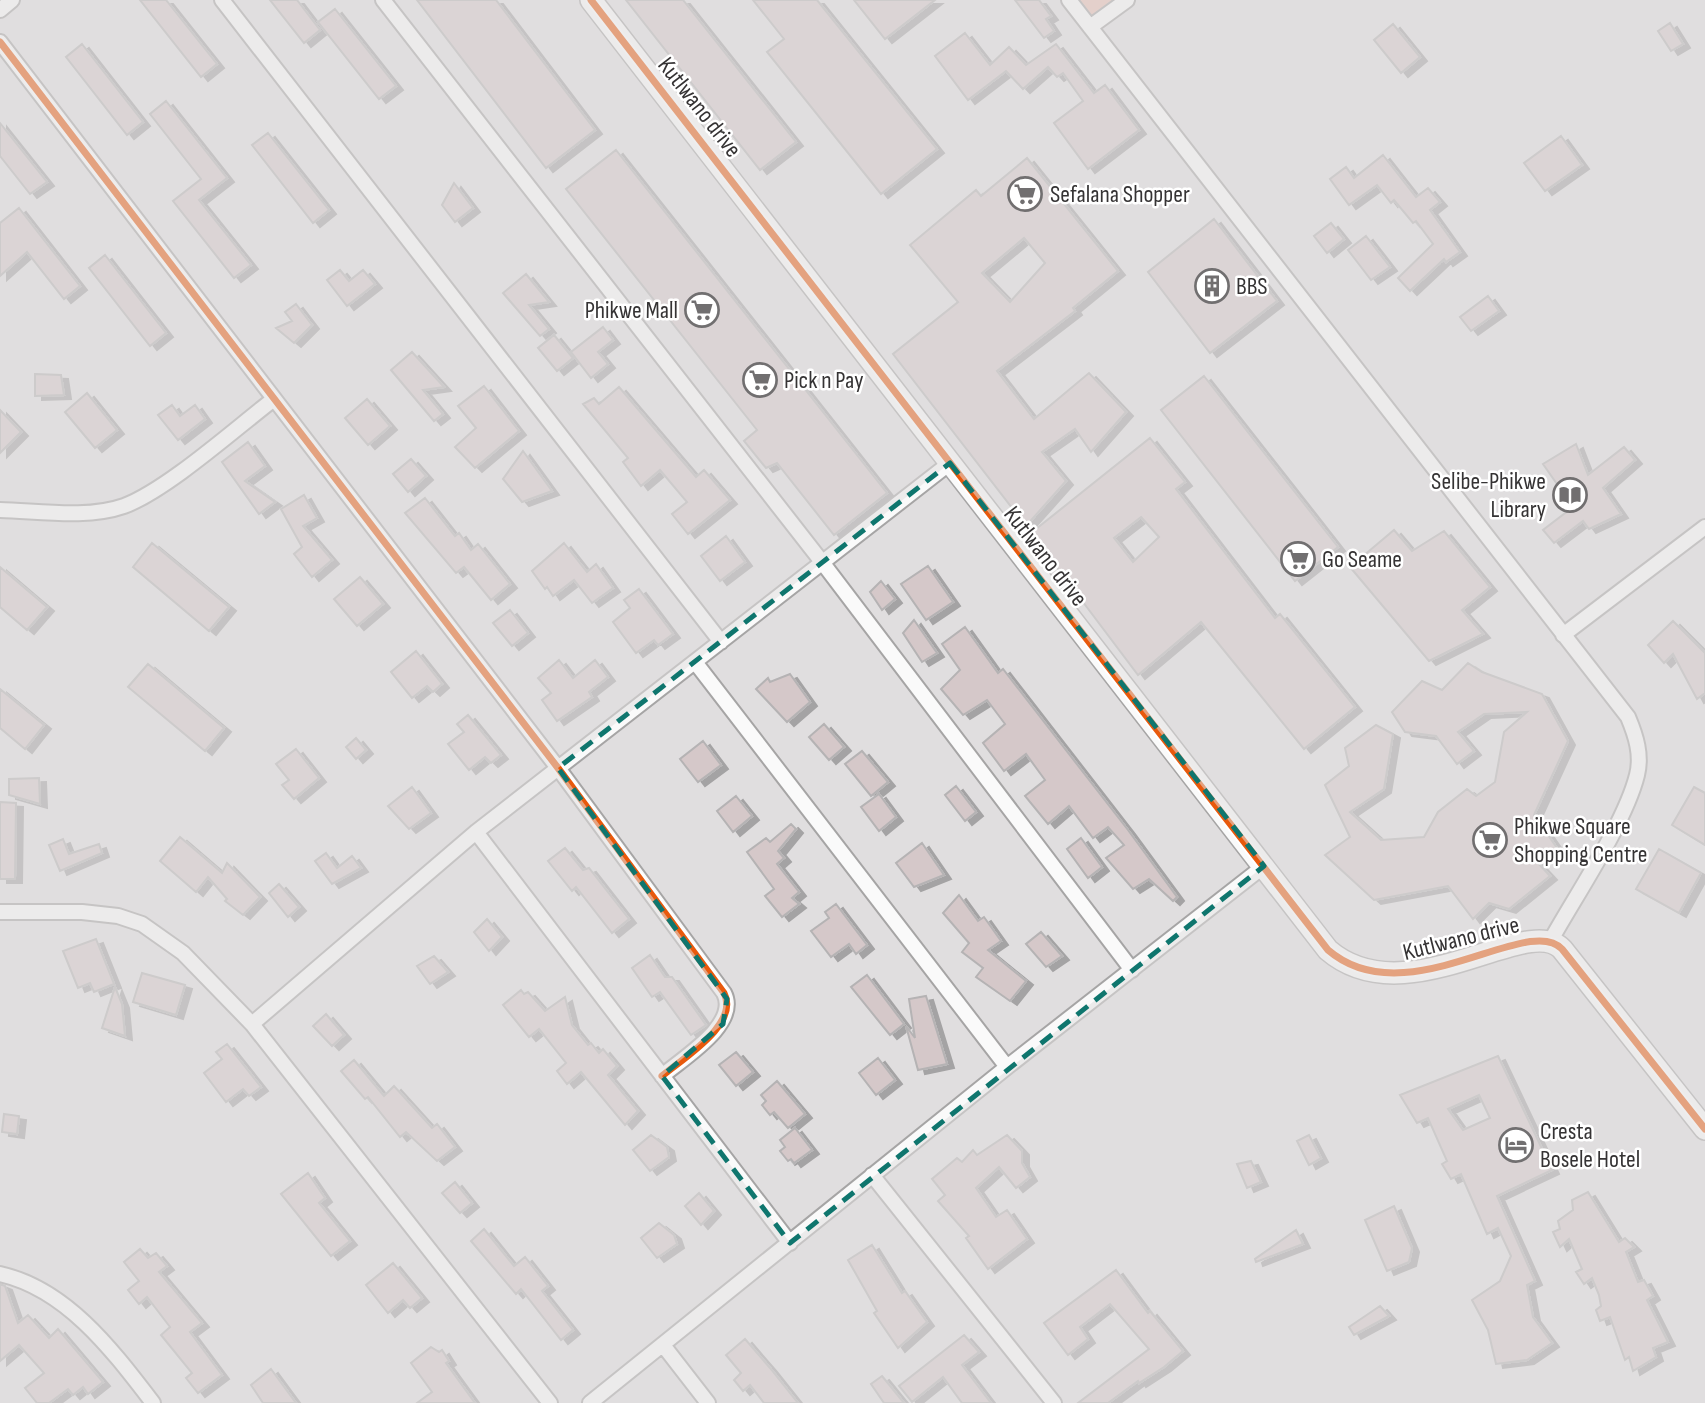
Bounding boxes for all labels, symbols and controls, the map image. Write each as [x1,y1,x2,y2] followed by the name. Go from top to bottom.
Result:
[652,52,748,163] street label: Kutlwano drive
[1006,175,1044,213] supermarket icon: Sefalana Shopper
[1050,180,1190,209] place label: Sefalana Shopper
[1193,267,1231,305] building icon: BBS
[1236,272,1268,301] place label: BBS
[683,291,721,329] supermarket icon: Phikwe Mall
[585,296,678,325] place label: Phikwe Mall
[741,361,779,399] supermarket icon: Pick n Pay
[784,366,863,395] place label: Pick n Pay
[1431,467,1546,524] place label: Selibe-Phikwe Library
[1551,476,1589,514] library icon: Selibe-Phikwe Library
[998,501,1094,612] street label: Kutlwano drive
[1279,540,1317,578] supermarket icon: Go Seame
[1322,545,1402,574] place label: Go Seame
[1514,812,1648,869] place label: Phikwe Square Shopping Centre
[1471,821,1509,859] supermarket icon: Phikwe Square Shopping Centre
[1400,910,1522,967] street label: Kutlwano drive
[1540,1117,1640,1174] place label: Cresta Bosele Hotel
[1497,1126,1535,1164] hotel icon: Cresta Bosele Hotel

